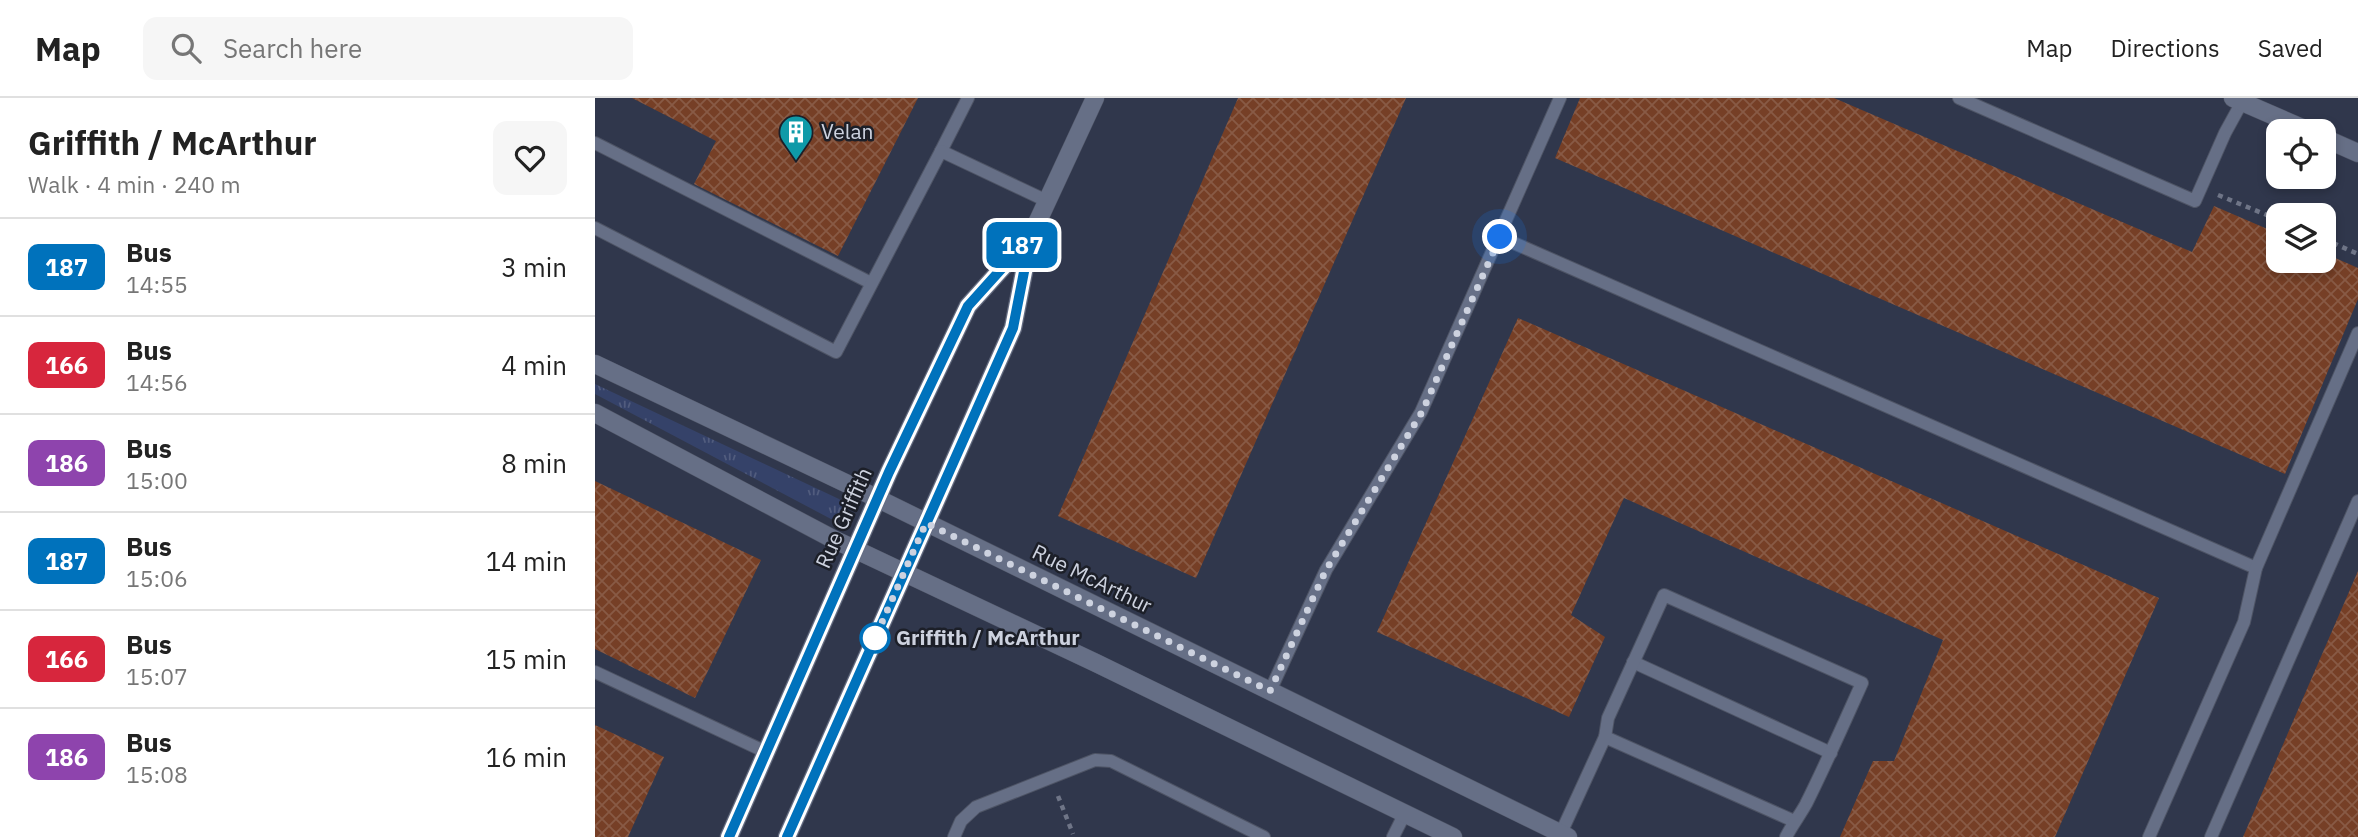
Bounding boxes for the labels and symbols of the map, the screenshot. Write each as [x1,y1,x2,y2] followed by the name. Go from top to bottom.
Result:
[777,113,815,162] building icon: Velan
[821,117,874,145] place label: Velan
[1482,219,1517,254] your location
[982,222,1062,268] line badge: 187
[808,463,878,572] street label: Rue Griffith
[1028,537,1157,619] street label: Rue McArthur
[860,623,890,653] marker: Griffith / McArthur
[896,623,1080,651] place label: Griffith / McArthur

